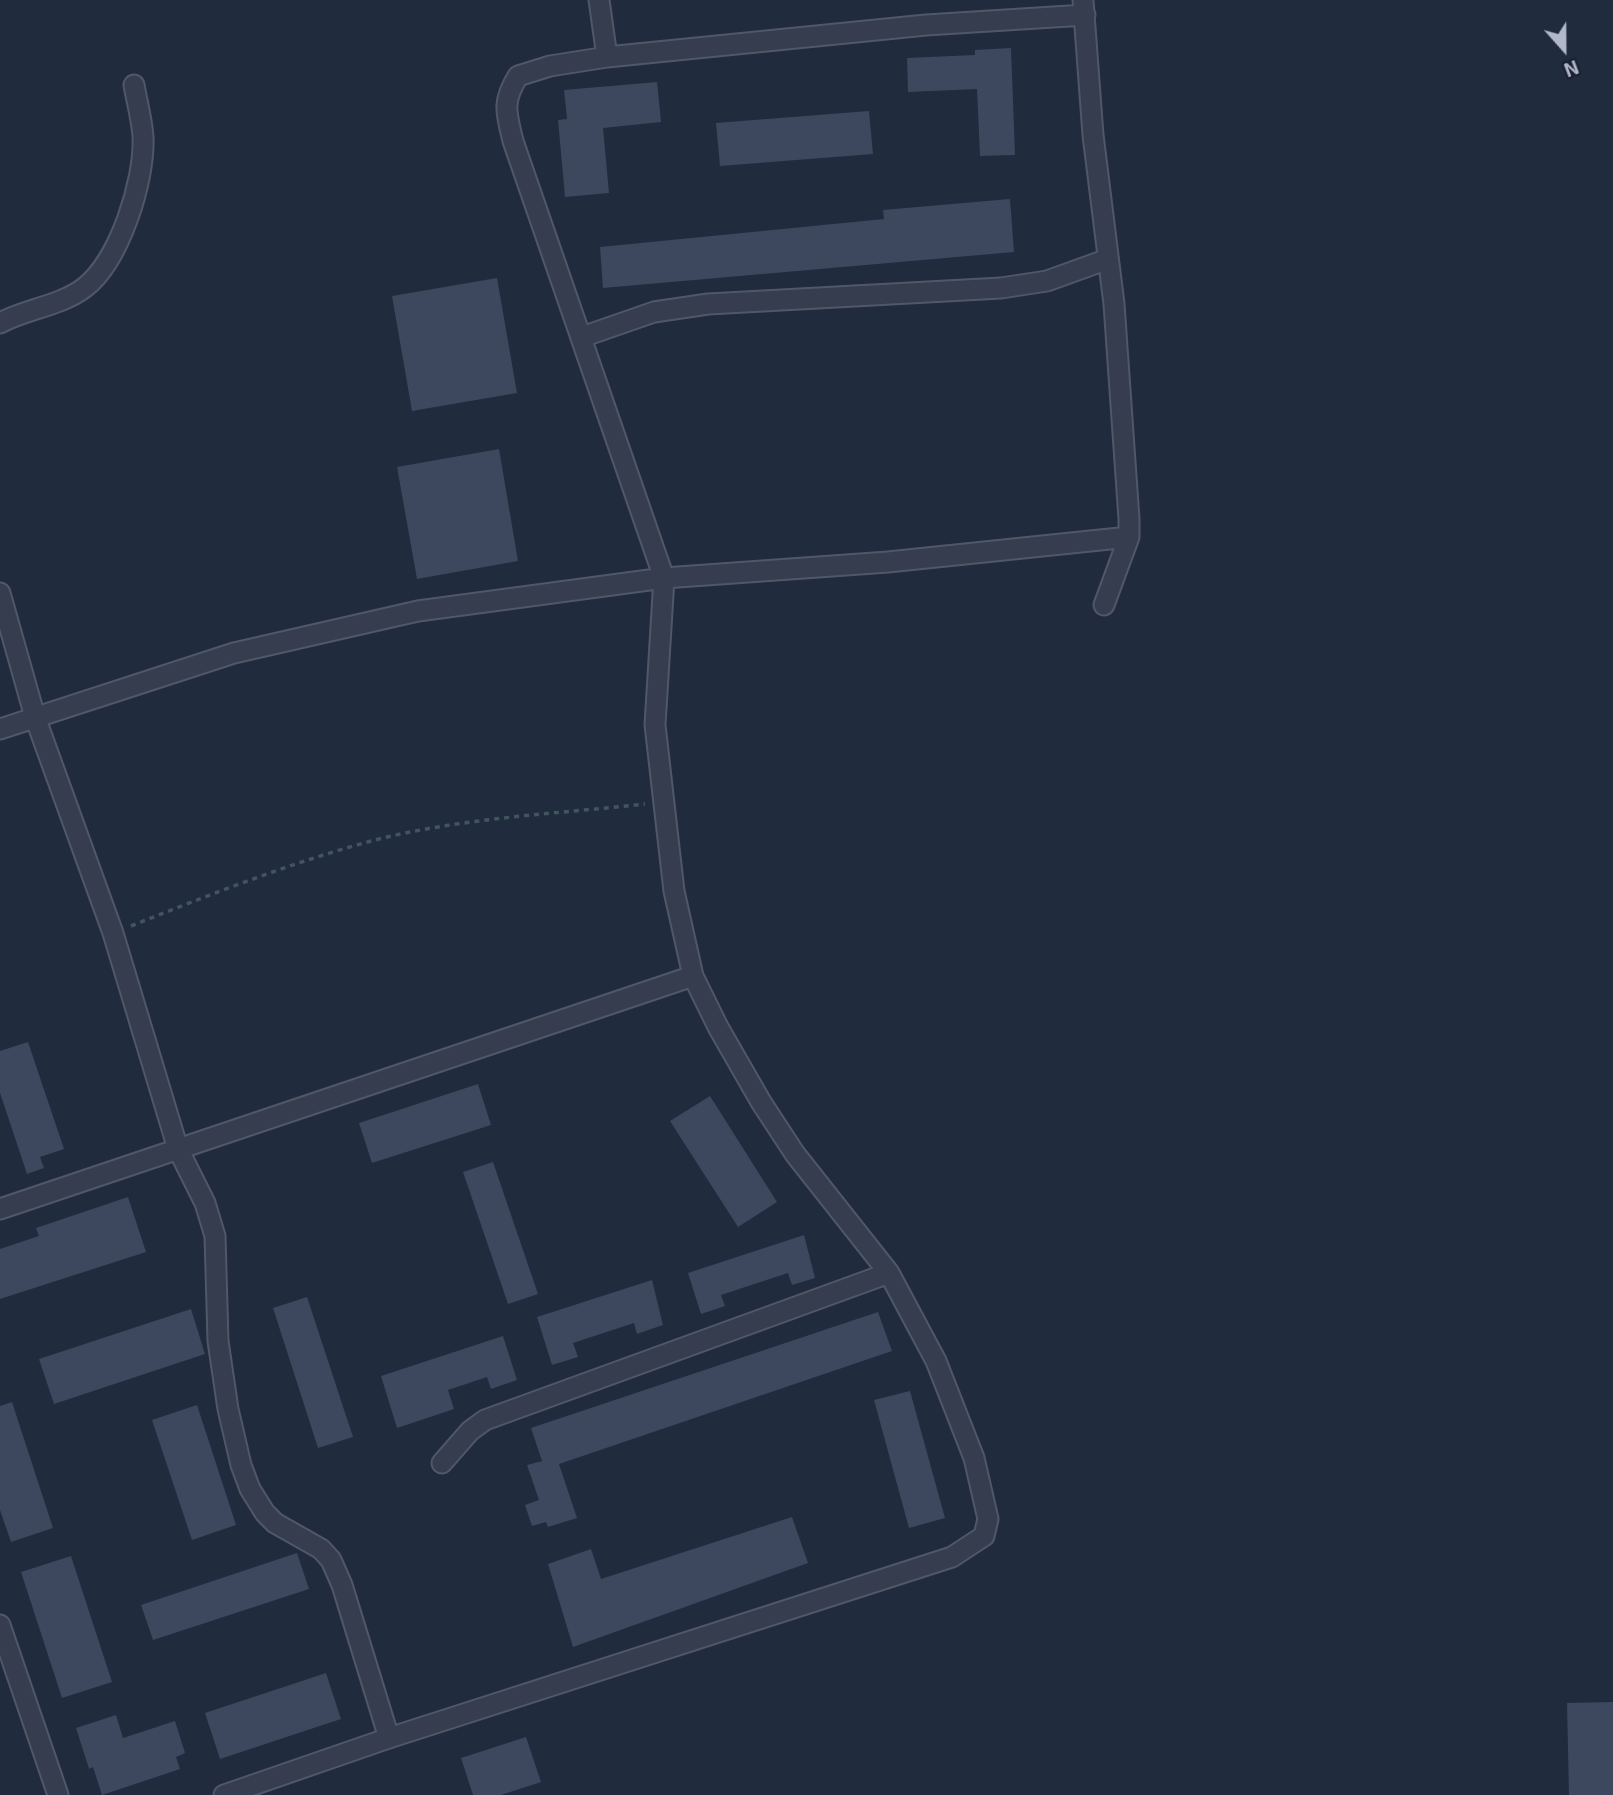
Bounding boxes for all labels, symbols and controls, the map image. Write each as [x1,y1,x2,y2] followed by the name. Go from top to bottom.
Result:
[1529,14,1599,84] north arrow
[1561,56,1582,82] text: N

